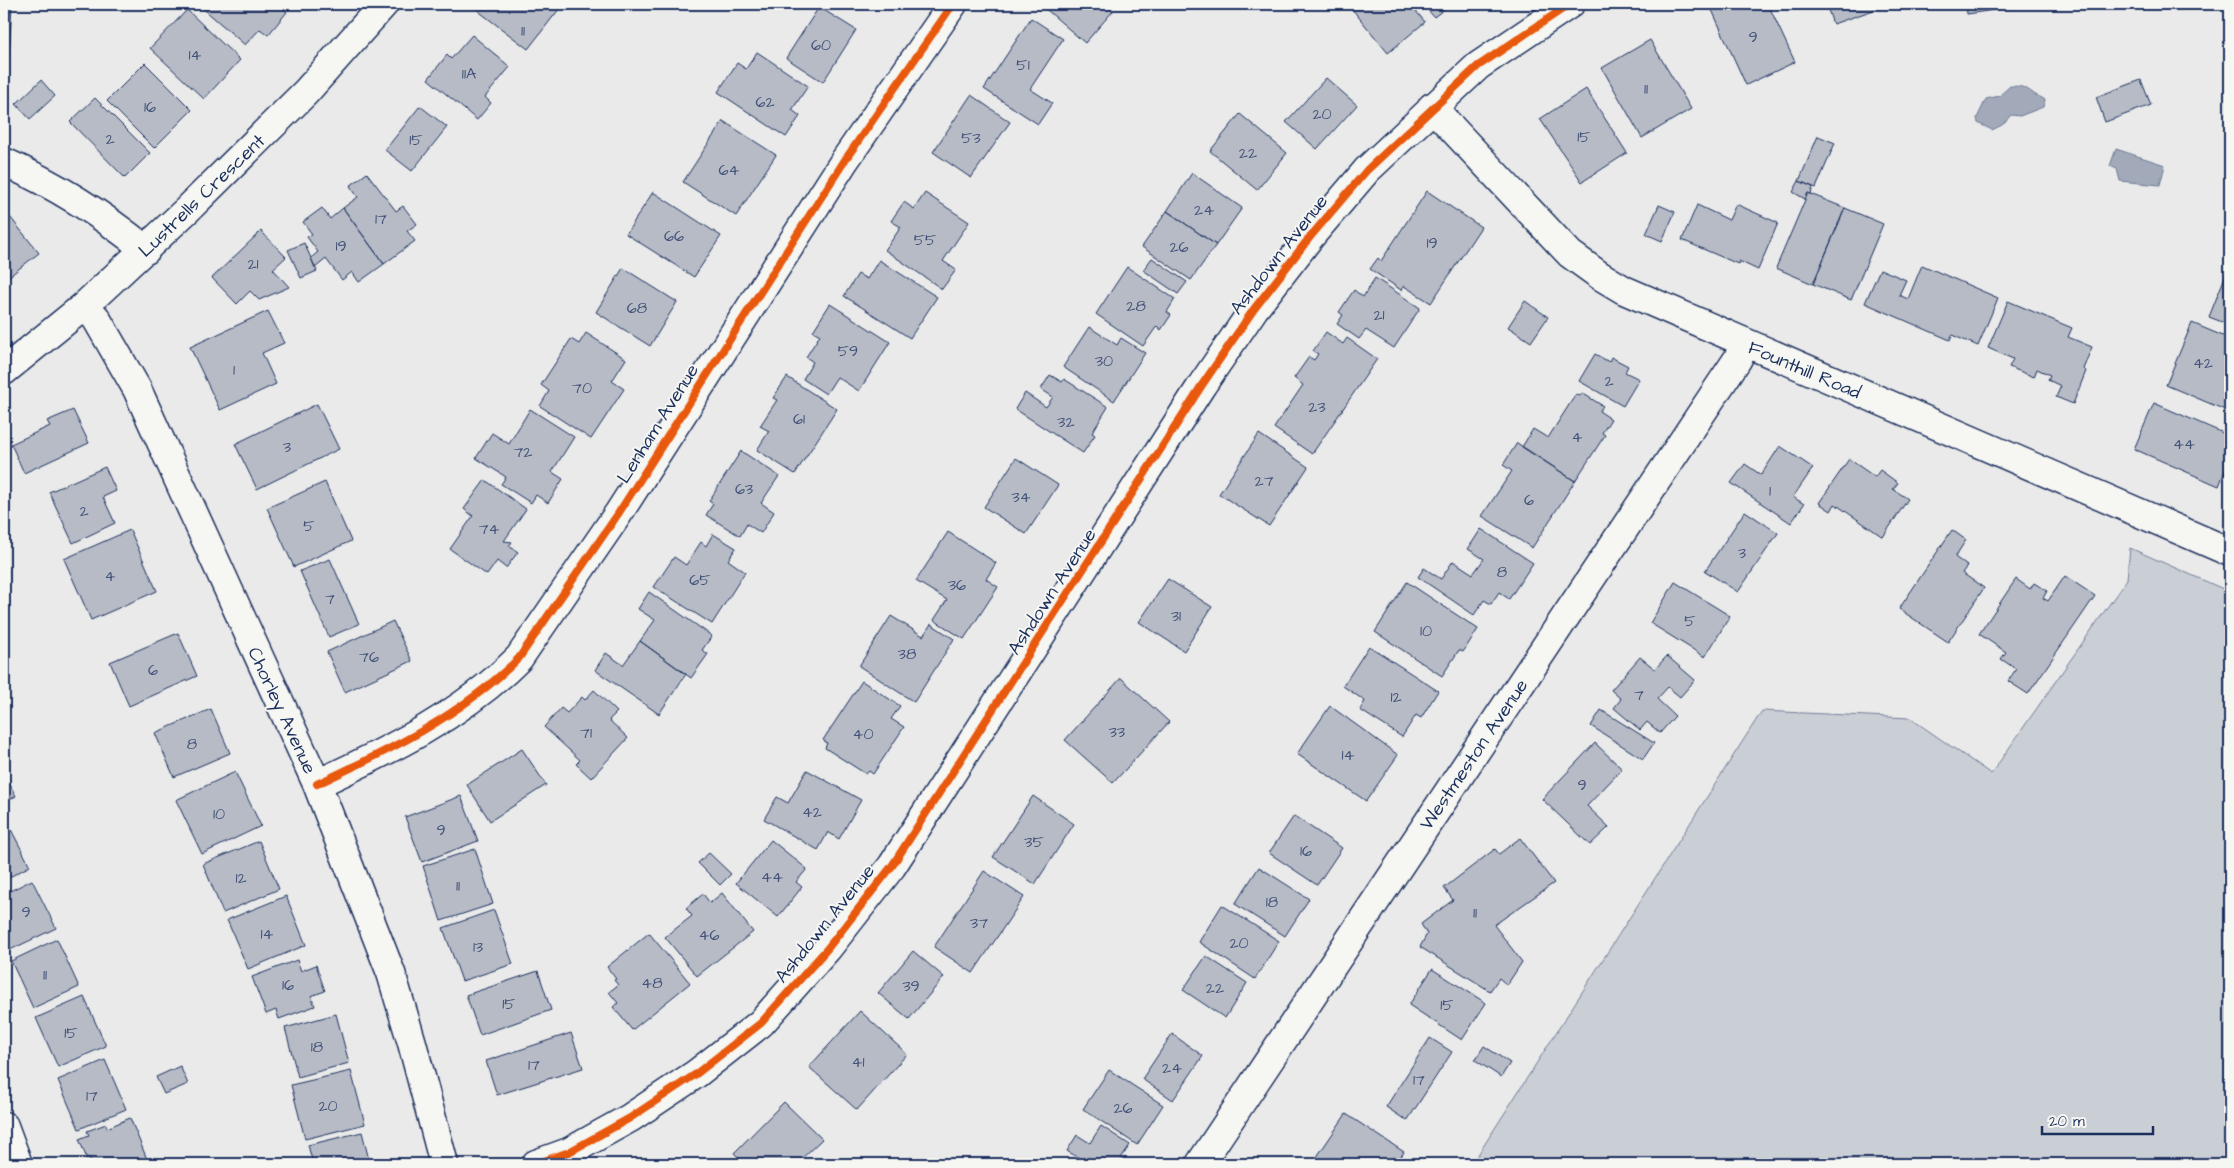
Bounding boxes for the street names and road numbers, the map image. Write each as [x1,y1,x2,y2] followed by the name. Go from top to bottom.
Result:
[133,128,272,264] street label: Lustrells Crescent
[1224,189,1335,321] street label: Ashdown Avenue
[1744,334,1865,406] street label: Founthill Road
[611,359,706,489] street label: Lenham Avenue
[1001,523,1103,660] street label: Ashdown Avenue
[240,643,323,779] street label: Chorley Avenue
[1414,674,1535,836] street label: Westmeston Avenue
[769,859,882,989] street label: Ashdown Avenue

